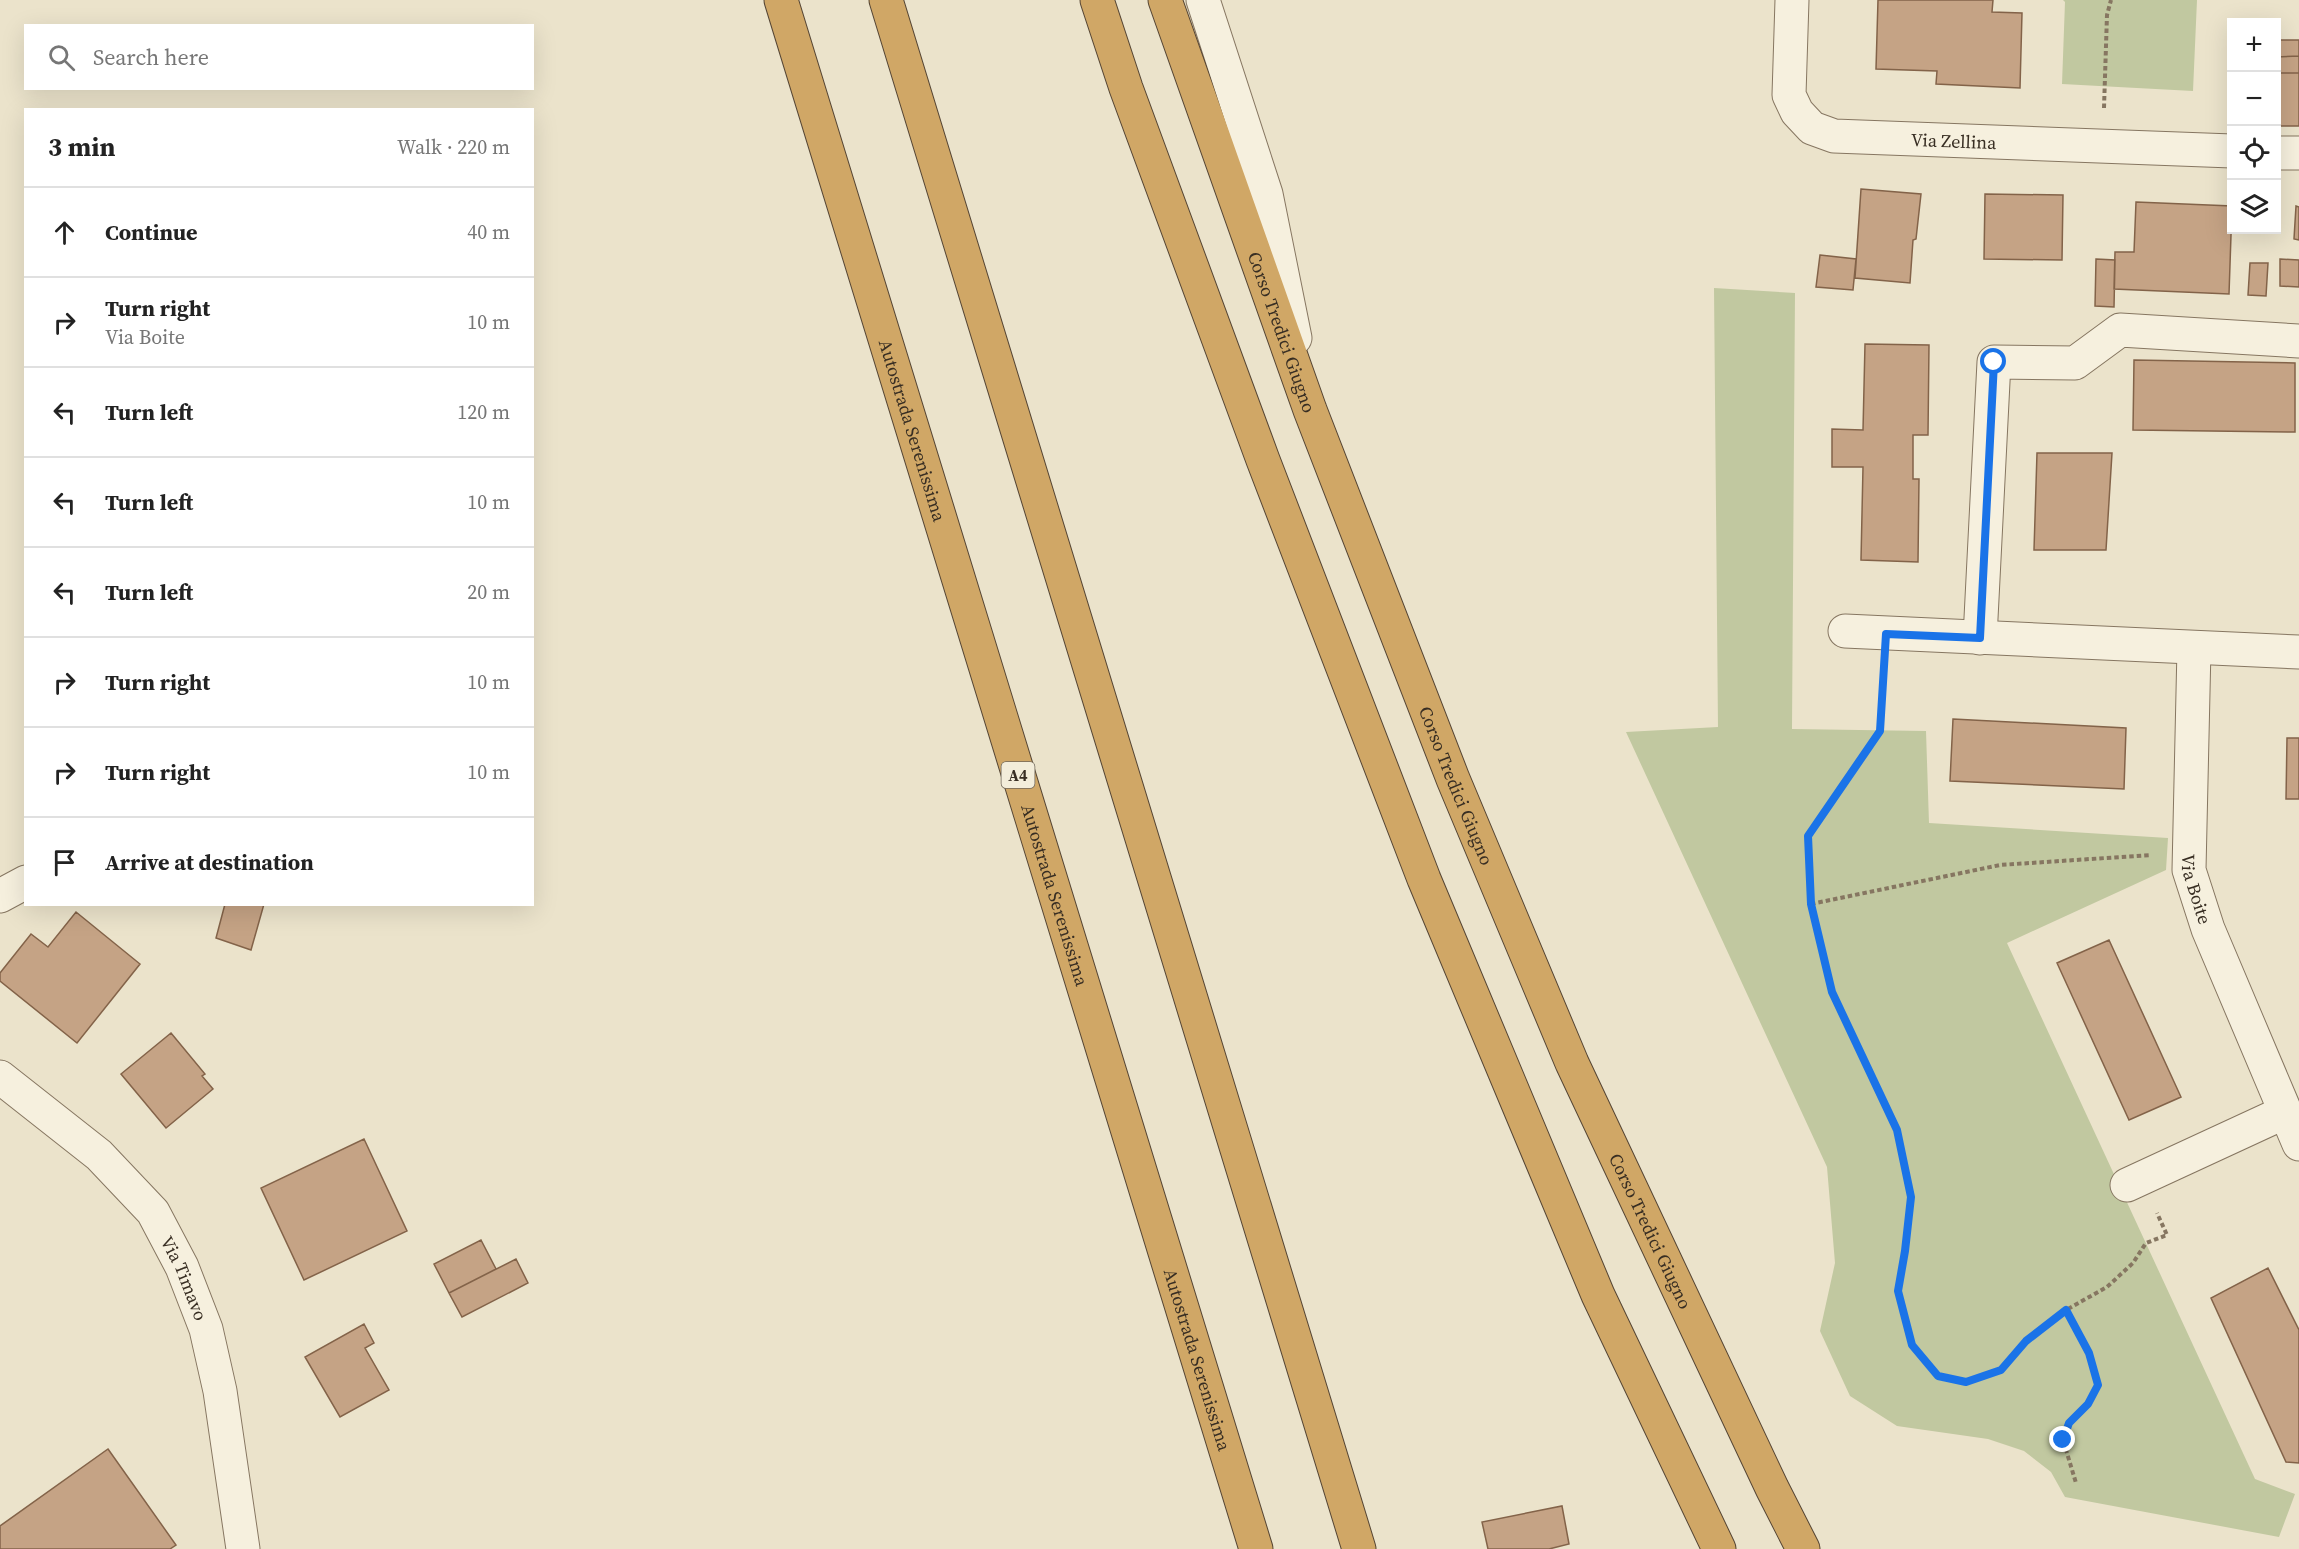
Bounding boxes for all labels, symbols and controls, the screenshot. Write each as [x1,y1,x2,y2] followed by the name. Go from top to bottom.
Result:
[2227,18,2281,234] map controls
[2227,18,2281,72] button: +
[24,24,534,90] search box
[45,41,78,74] icon: search
[93,42,209,72] text: Search here
[2227,72,2281,126] button: −
[1911,126,1998,155] street label: Via Zellina
[2227,126,2281,180] button: locate
[48,129,115,165] text: 3 min
[397,133,510,161] text: Walk · 220 m
[2227,180,2281,234] button: layers
[48,216,81,249] icon: ahead
[105,217,198,247] text: Continue
[467,218,510,246] text: 40 m
[1242,248,1322,416] street label: Corso Tredici Giugno
[105,293,210,323] text: Turn right
[48,306,81,339] icon: right
[467,308,510,336] text: 10 m
[105,323,185,351] text: Via Boite
[873,336,953,525] street label: Autostrada Serenissima
[1980,348,2006,374] route start
[48,396,81,429] icon: left
[105,397,193,427] text: Turn left
[457,398,510,426] text: 120 m
[48,486,81,519] icon: left
[105,487,193,517] text: Turn left
[467,488,510,516] text: 10 m
[48,576,81,609] icon: left
[105,577,193,607] text: Turn left
[467,578,510,606] text: 20 m
[48,666,81,699] icon: right
[105,667,210,697] text: Turn right
[467,668,510,696] text: 10 m
[1413,702,1500,869] street label: Corso Tredici Giugno
[48,756,81,789] icon: right
[105,757,210,787] text: Turn right
[467,758,510,786] text: 10 m
[1002,762,1034,788] road number: A4
[1016,801,1095,990] street label: Autostrada Serenissima
[48,846,81,879] icon: arrive
[105,847,314,877] text: Arrive at destination
[2176,854,2218,927] street label: Via Boite
[1604,1149,1698,1313] street label: Corso Tredici Giugno
[155,1231,214,1324] street label: Via Timavo
[1158,1265,1238,1454] street label: Autostrada Serenissima
[2049,1426,2075,1452] route end

